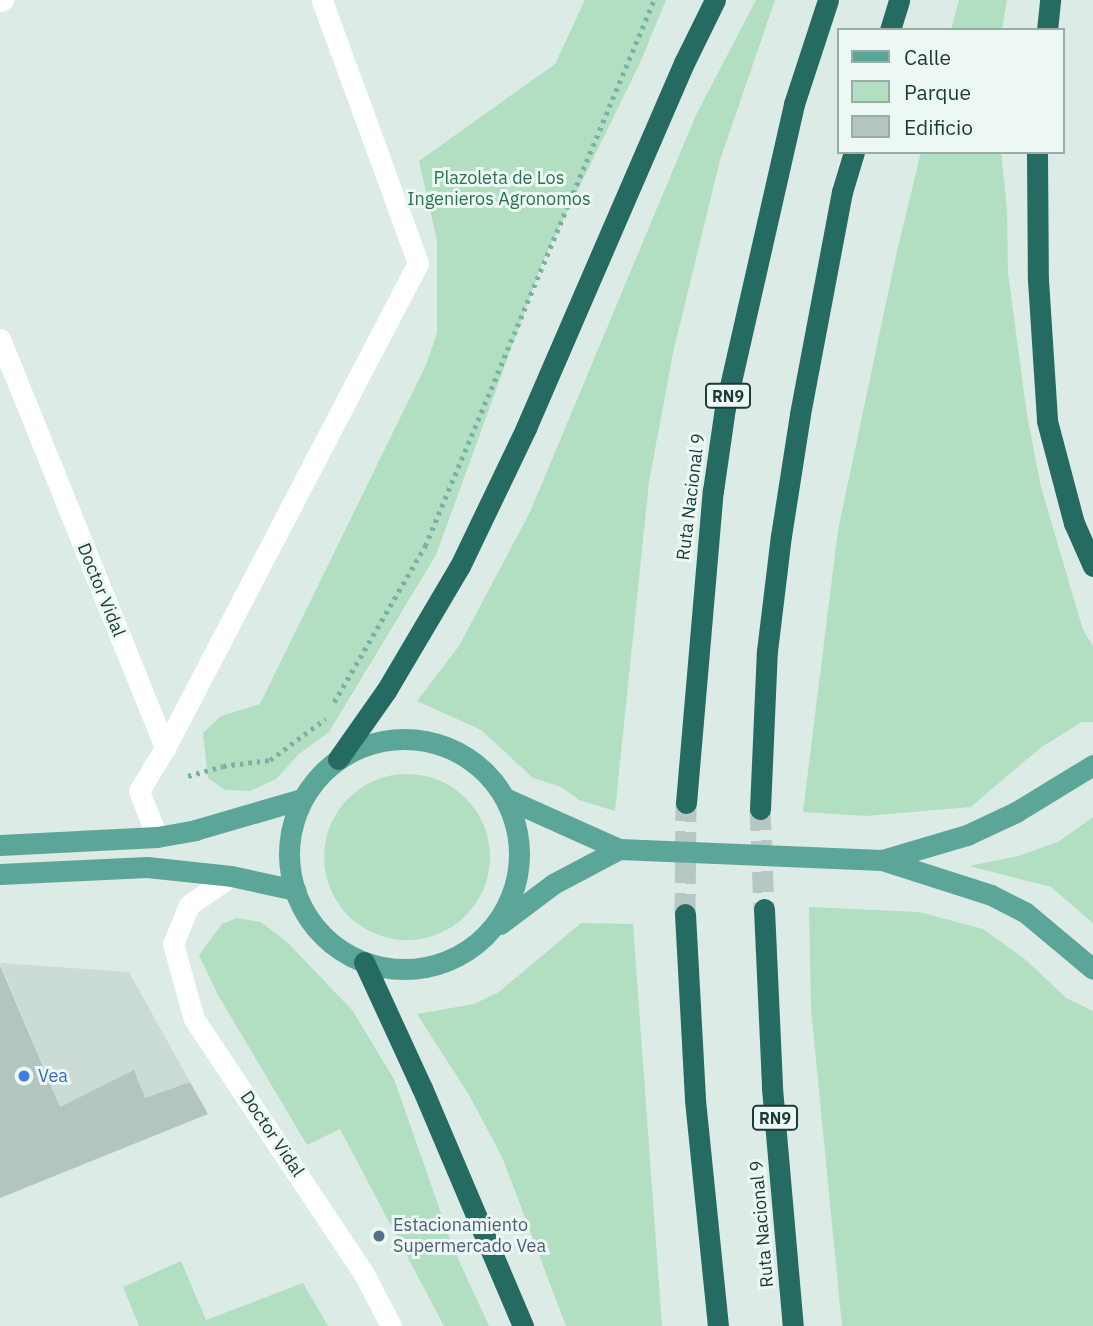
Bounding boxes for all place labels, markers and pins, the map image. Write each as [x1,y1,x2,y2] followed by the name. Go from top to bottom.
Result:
[38,1065,68,1087] place label: Vea
[16,1068,32,1084] marker: Vea
[393,1215,546,1258] place label: Estacionamiento Supermercado Vea
[371,1228,387,1244] marker: Estacionamiento Supermercado Vea

